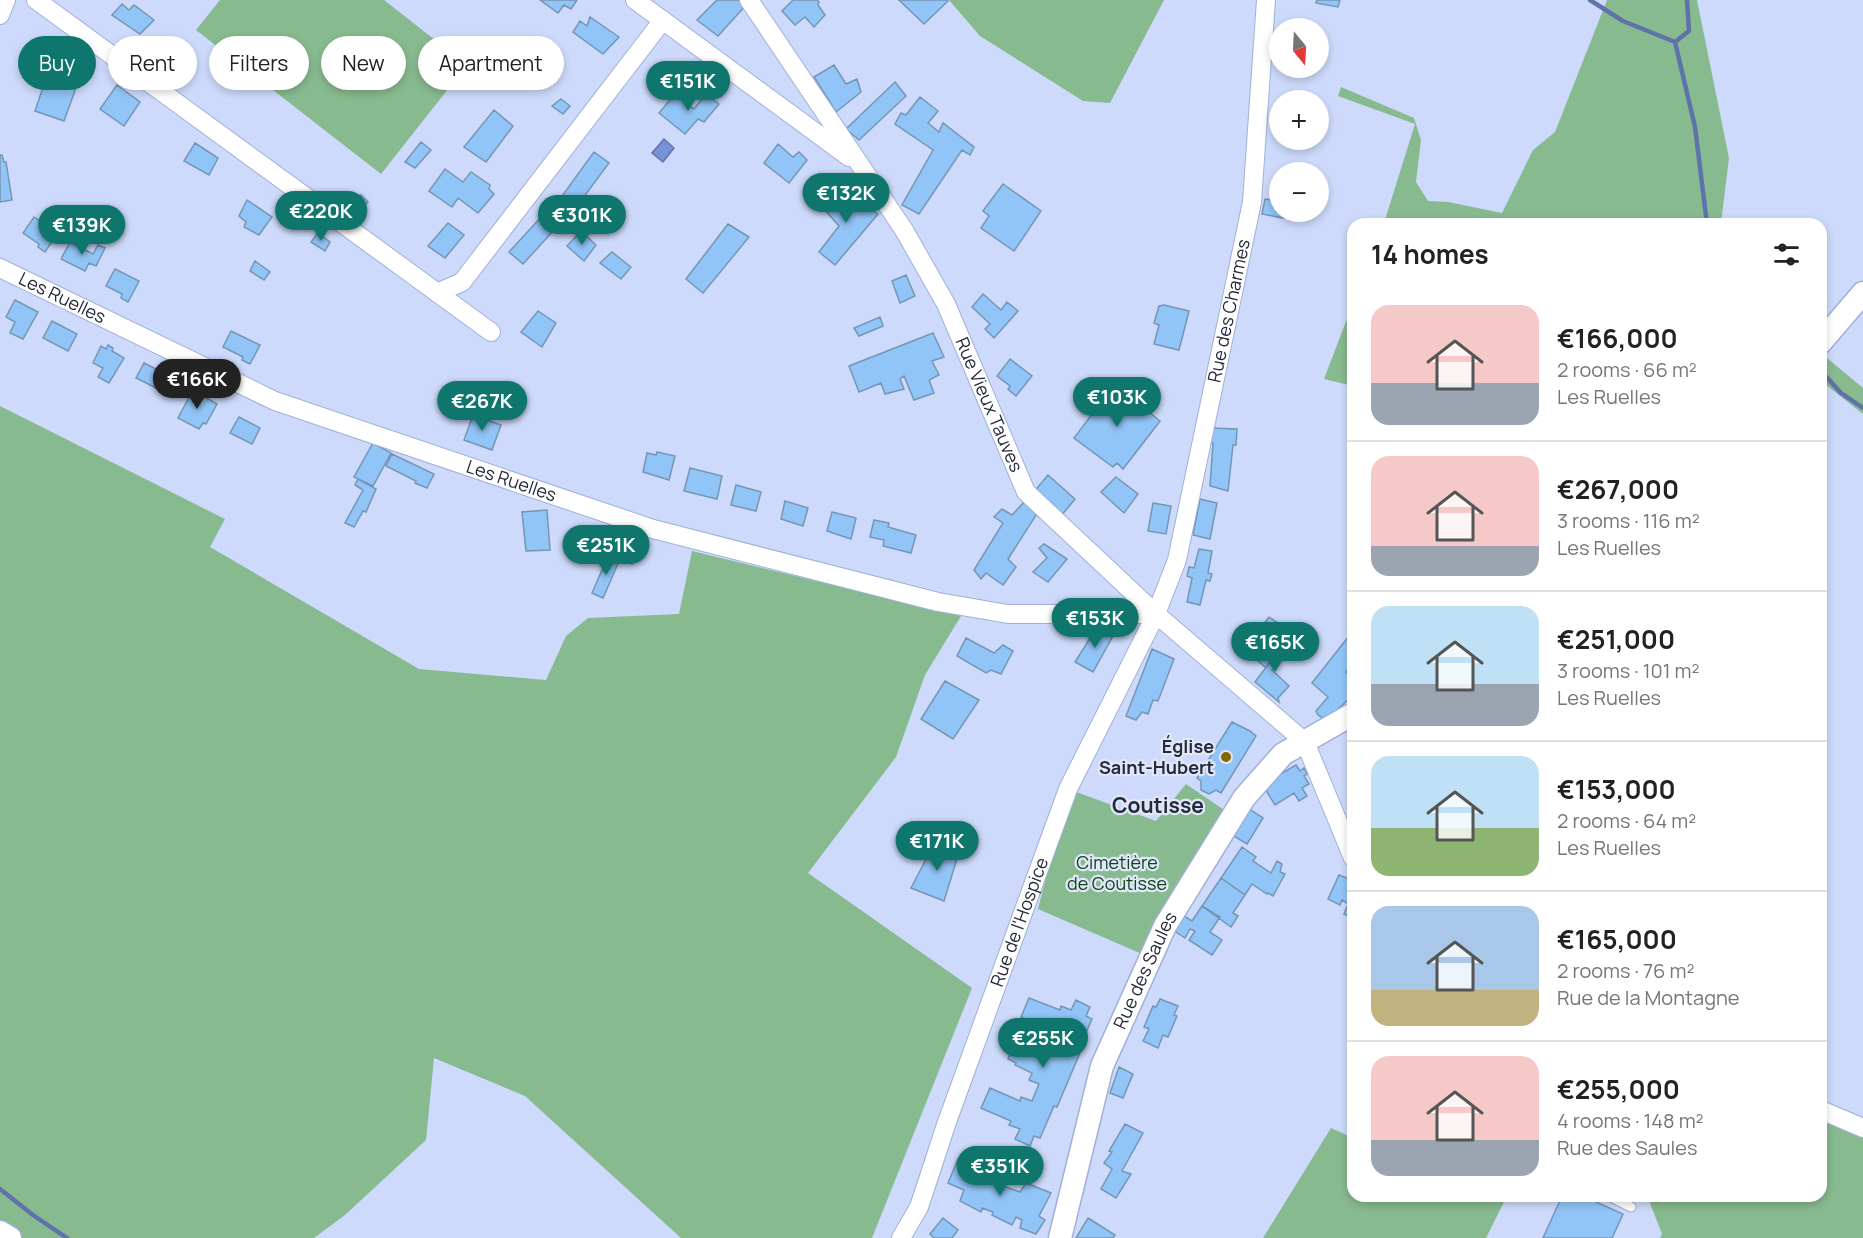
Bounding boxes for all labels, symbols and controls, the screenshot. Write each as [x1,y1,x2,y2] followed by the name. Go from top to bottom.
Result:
[1269,18,1329,78] north arrow
[1269,18,1329,222] map controls
[18,36,96,90] chip: Buy
[108,36,197,90] chip: Rent
[209,36,309,90] chip: Filters
[321,36,406,90] chip: New
[418,36,564,90] chip: Apartment
[646,61,730,112] pin: €151K
[660,67,716,94] text: €151K
[1269,90,1329,150] button: +
[1269,162,1329,222] button: −
[804,173,888,224] pin: €132K
[817,179,875,206] text: €132K
[279,191,363,242] pin: €220K
[540,195,624,246] pin: €301K
[289,197,353,224] text: €220K
[552,201,612,228] text: €301K
[40,205,124,256] pin: €139K
[52,211,112,238] text: €139K
[1371,236,1489,272] text: 14 homes
[1202,237,1255,384] street label: Rue des Charmes
[1770,238,1803,271] icon: filters
[15,266,110,328] street label: Les Ruelles
[1557,320,1678,356] text: €166,000
[1419,329,1491,401] icon: home
[951,333,1029,475] street label: Rue Vieux Tauves
[1557,356,1697,383] text: 2 rooms · 66 m²
[155,359,239,410] pin: €166K
[167,365,227,392] text: €166K
[1075,377,1159,428] pin: €103K
[440,381,524,432] pin: €267K
[1087,383,1147,410] text: €103K
[1557,383,1661,410] text: Les Ruelles
[451,387,513,414] text: €267K
[463,454,560,506] street label: Les Ruelles
[1557,471,1679,507] text: €267,000
[1419,480,1491,552] icon: home
[1557,507,1700,534] text: 3 rooms · 116 m²
[564,525,648,576] pin: €251K
[577,531,635,558] text: €251K
[1557,534,1661,561] text: Les Ruelles
[1053,598,1137,649] pin: €153K
[1066,604,1124,631] text: €153K
[1557,621,1675,657] text: €251,000
[1233,622,1317,673] pin: €165K
[1245,628,1305,655] text: €165K
[1419,630,1491,702] icon: home
[1557,657,1699,684] text: 3 rooms · 101 m²
[1557,684,1661,711] text: Les Ruelles
[1099,734,1214,779] place label: Église Saint-Hubert
[1219,750,1233,764] marker: Église Saint-Hubert
[1557,771,1676,807] text: €153,000
[1419,780,1491,852] icon: home
[1112,791,1204,819] district label: Coutisse
[1557,807,1696,834] text: 2 rooms · 64 m²
[895,821,979,872] pin: €171K
[910,827,964,854] text: €171K
[1557,834,1661,861] text: Les Ruelles
[1067,850,1167,895] park label: Cimetière de Coutisse
[984,854,1053,990] street label: Rue de l'Hospice
[1107,907,1182,1032] street label: Rue des Saules
[1557,921,1677,957] text: €165,000
[1419,930,1491,1002] icon: home
[1557,957,1694,984] text: 2 rooms · 76 m²
[1557,984,1739,1011] text: Rue de la Montagne
[1001,1018,1085,1069] pin: €255K
[1012,1024,1074,1051] text: €255K
[1557,1071,1680,1107] text: €255,000
[1419,1080,1491,1152] icon: home
[1557,1107,1704,1134] text: 4 rooms · 148 m²
[1557,1134,1697,1161] text: Rue des Saules
[958,1146,1042,1197] pin: €351K
[971,1152,1029,1179] text: €351K

